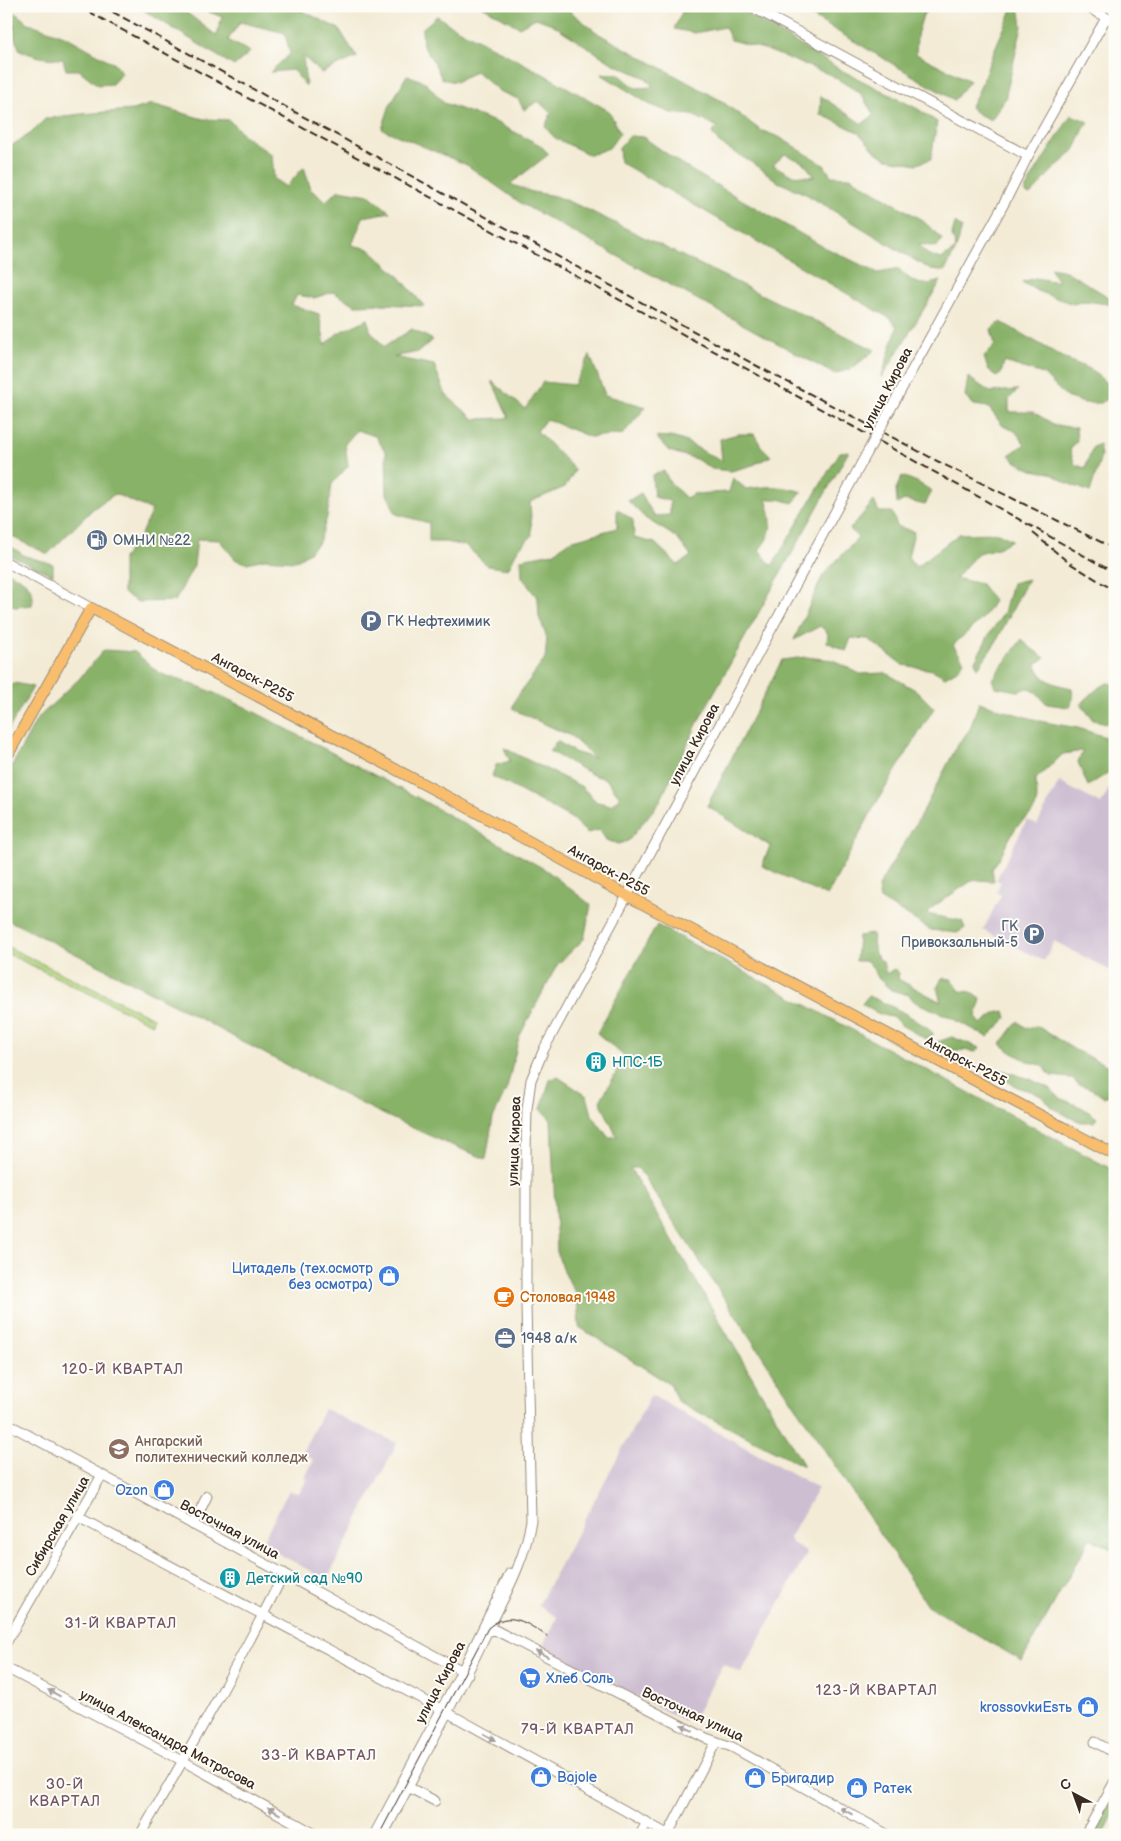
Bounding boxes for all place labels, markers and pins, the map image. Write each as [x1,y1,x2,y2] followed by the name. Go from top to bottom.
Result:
[85,528,109,552] fuel station icon: ОМНИ №22
[113,532,192,549] place label: ОМНИ №22
[359,609,383,633] parking icon: ГК Нефтехимик
[387,613,491,630] place label: ГК Нефтехимик
[901,918,1019,951] place label: ГК Привокзальный-5
[1022,922,1046,946] parking icon: ГК Привокзальный-5
[584,1050,608,1074] building icon: НПС-1Б
[612,1054,663,1071] place label: НПС-1Б
[232,1260,373,1293] place label: Цитадель (тех.осмотр без осмотра)
[377,1264,401,1288] shop icon: Цитадель (тех.осмотр без осмотра)
[492,1285,516,1309] cafe icon: Столовая 1948
[520,1289,616,1306] place label: Столовая 1948
[493,1326,517,1350] office icon: 1948 а/к
[521,1330,578,1347] place label: 1948 а/к
[134,1433,308,1466] place label: Ангарский политехнический колледж
[107,1437,131,1461] school or university icon: Ангарский политехнический колледж
[152,1478,176,1502] shop icon: Ozon
[115,1482,148,1499] place label: Ozon
[218,1566,242,1590] building icon: Детский сад №90
[246,1570,363,1587] place label: Детский сад №90
[518,1666,542,1690] supermarket icon: Хлеб Соль
[546,1670,613,1687] place label: Хлеб Соль
[1076,1695,1100,1719] shop icon: krossovkиEsть
[980,1699,1072,1716] place label: krossovkиEsть
[529,1765,553,1789] shop icon: Bajole
[743,1766,767,1790] shop icon: Бригадир
[557,1769,597,1786] place label: Bajole
[771,1770,834,1787] place label: Бригадир
[845,1776,869,1800] shop icon: Ратек
[873,1780,912,1797] place label: Ратек

